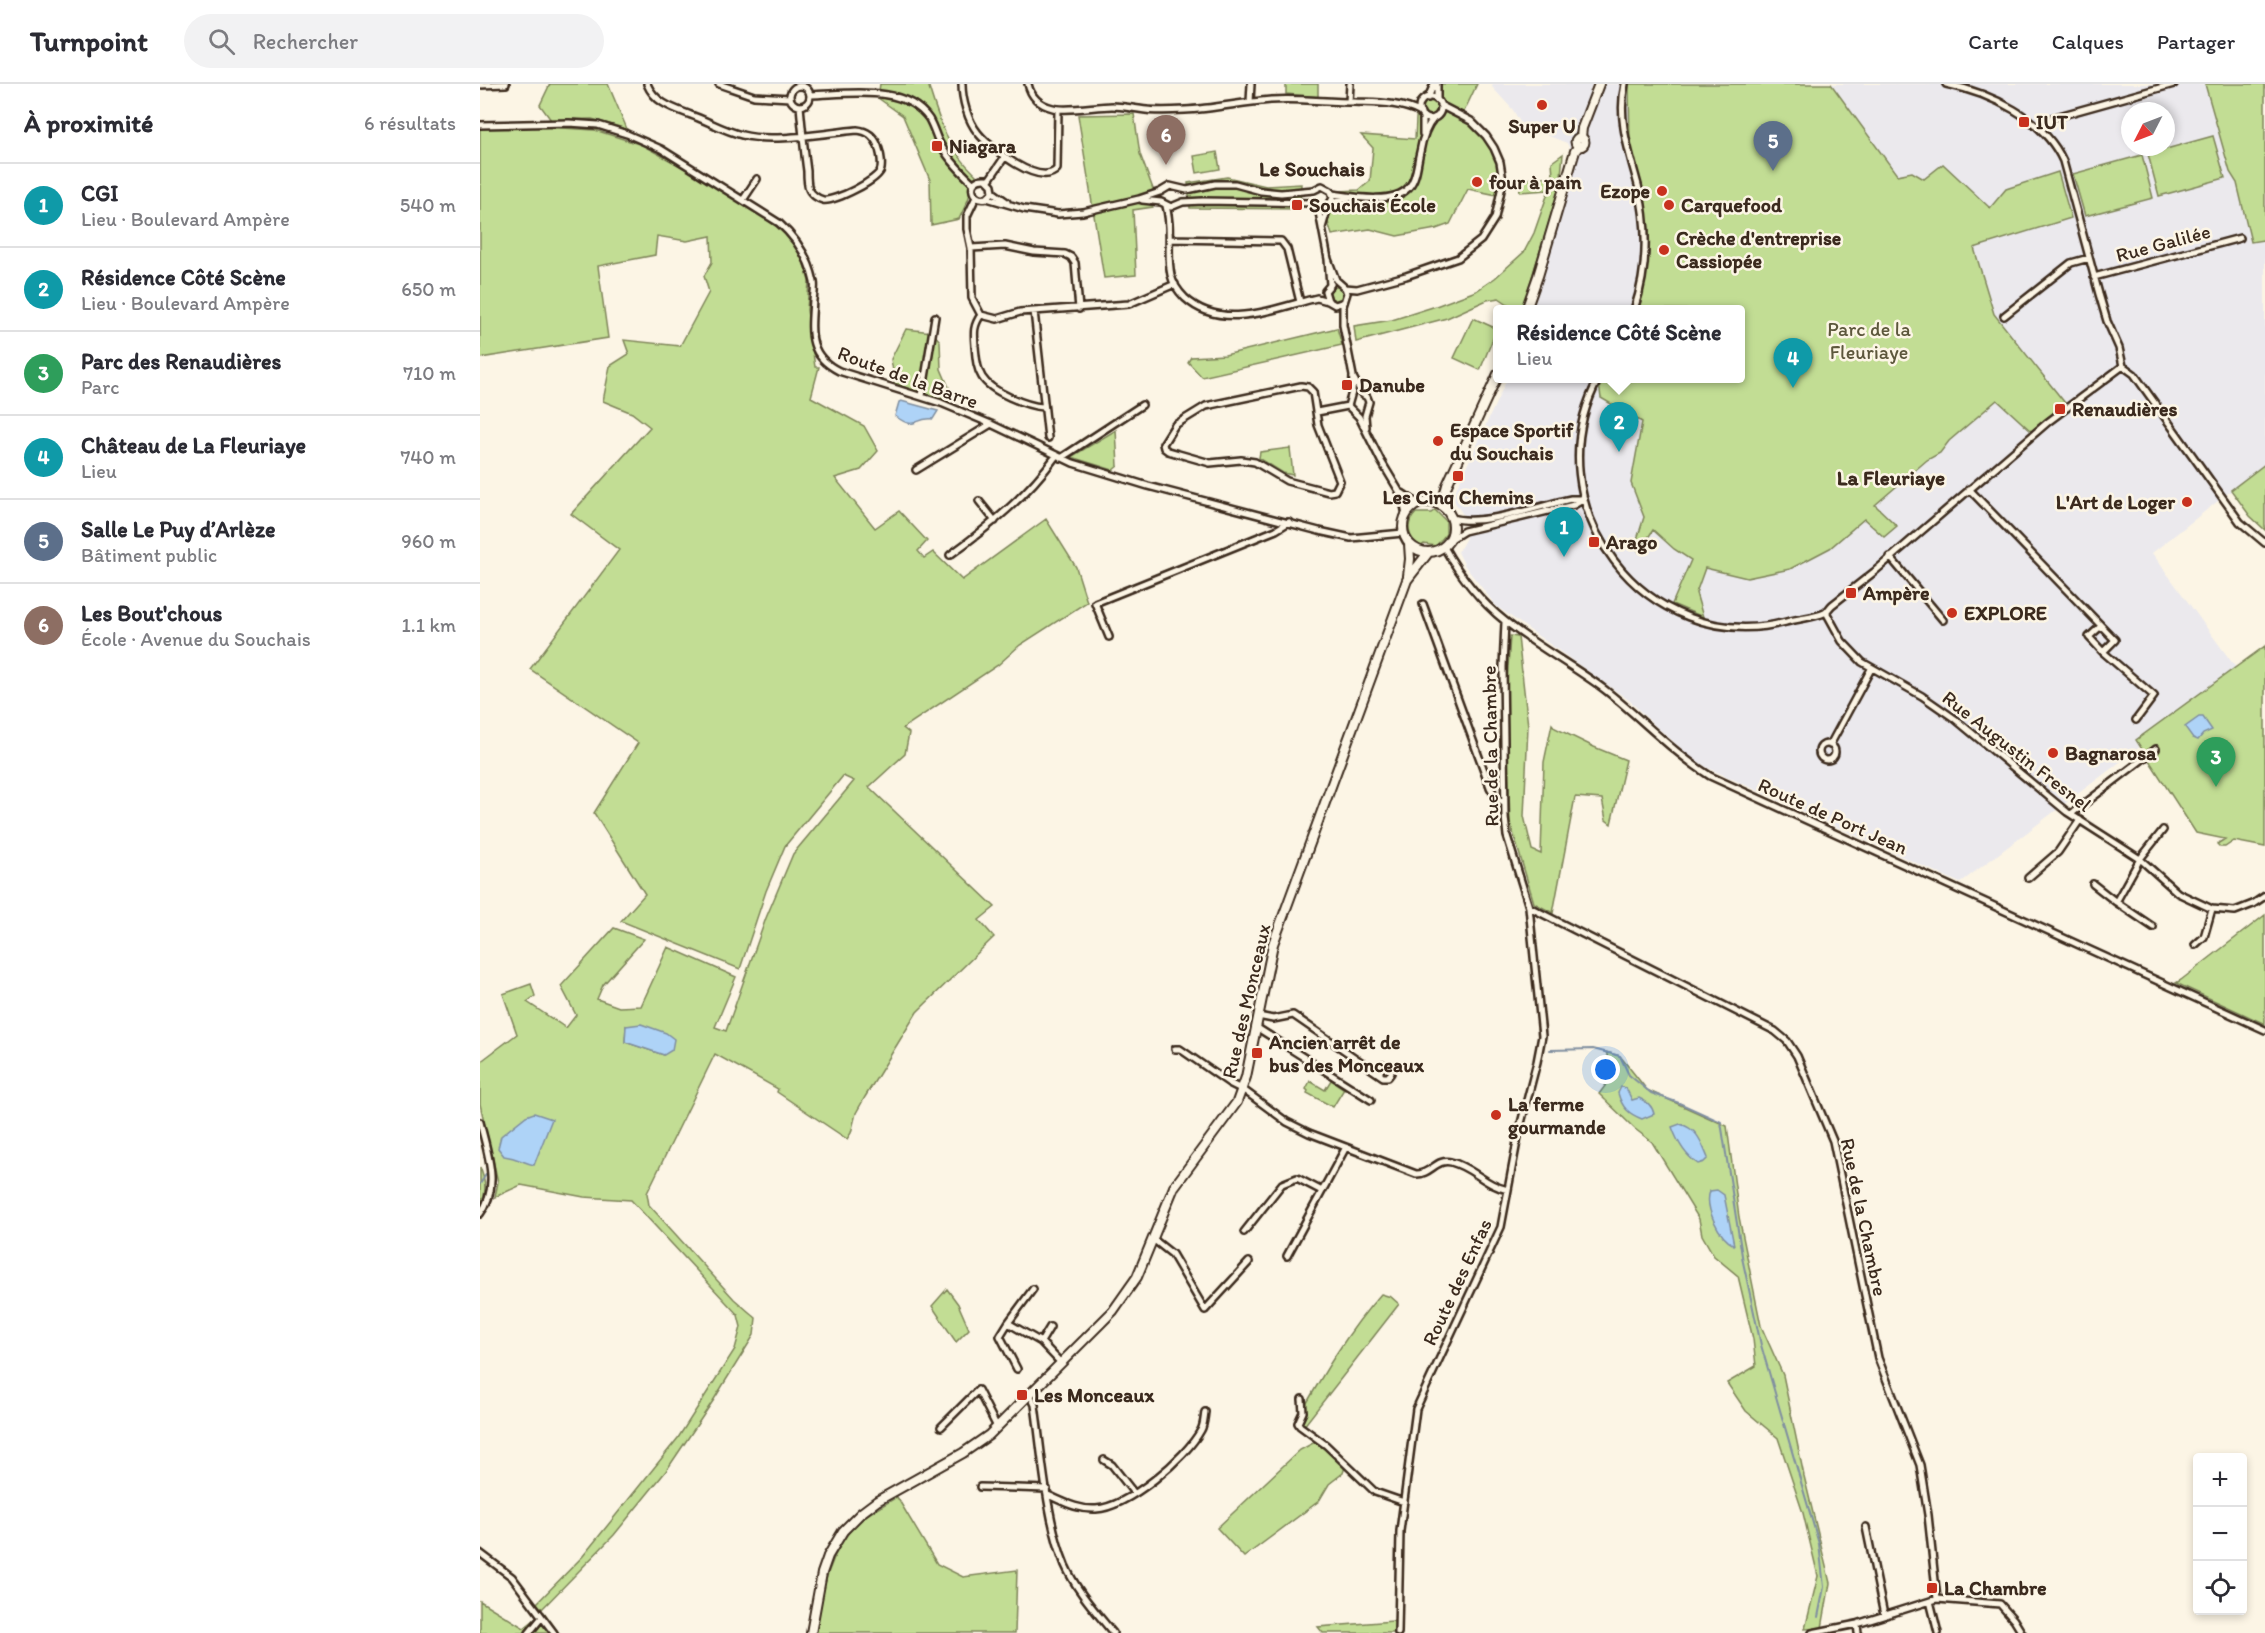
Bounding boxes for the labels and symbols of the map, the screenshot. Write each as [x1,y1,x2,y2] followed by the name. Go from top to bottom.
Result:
[1535,98,1549,112] marker: Super U
[2121,102,2175,156] north arrow
[2036,110,2069,134] place label: IUT
[1508,114,1576,139] place label: Super U
[2017,115,2031,129] marker: IUT
[1146,116,1186,165] pin: 6
[1754,122,1792,171] pin: 5
[949,134,1017,159] place label: Niagara
[930,139,944,153] marker: Niagara
[1259,156,1365,181] district label: Le Souchais
[1489,170,1582,195] place label: four à pain
[1470,175,1484,189] marker: four à pain
[1600,179,1650,204] place label: Ezope
[1655,184,1669,198] marker: Ezope
[1309,193,1436,217] place label: Souchais École
[1681,193,1783,218] place label: Carquefood
[1290,198,1304,212] marker: Souchais École
[1662,198,1676,212] marker: Carquefood
[2113,219,2213,267] street label: Rue Galilée
[1676,226,1842,274] place label: Crèche d'entreprise Cassiopée
[1657,243,1671,257] marker: Crèche d'entreprise Cassiopée
[1827,317,1911,364] park label: Parc de la Fleuriaye
[1774,338,1812,388] pin: 4
[834,340,982,414] street label: Route de la Barre
[1359,373,1425,397] place label: Danube
[1340,378,1354,392] marker: Danube
[2072,397,2178,421] place label: Renaudières
[1600,402,1638,452] pin: 2
[2053,402,2067,416] marker: Renaudières
[1450,418,1574,465] place label: Espace Sportif du Souchais
[1431,434,1445,448] marker: Espace Sportif du Souchais
[1837,465,1945,491] district label: La Fleuriaye
[1451,469,1465,483] marker: Les Cinq Chemins
[1382,485,1534,510] place label: Les Cinq Chemins
[2056,490,2175,515] place label: L'Art de Loger
[2180,495,2194,509] marker: L'Art de Loger
[1544,508,1584,557] pin: 1
[1605,530,1657,555] place label: Arago
[1587,535,1601,549] marker: Arago
[1862,581,1930,606] place label: Ampère
[1844,586,1858,600] marker: Ampère
[1964,601,2047,625] place label: EXPLORE
[1945,606,1959,620] marker: EXPLORE
[1477,665,1503,827] street label: Rue de la Chambre
[1938,685,2097,817] street label: Rue Augustin Fresnel
[2196,738,2236,787] pin: 3
[2065,741,2157,766] place label: Bagnarosa
[2046,746,2060,760] marker: Bagnarosa
[1755,772,1912,860] street label: Route de Port Jean
[1217,921,1276,1081] street label: Rue des Monceaux
[1268,1030,1425,1077] place label: Ancien arrêt de bus des Monceaux
[1250,1046,1264,1060] marker: Ancien arrêt de bus des Monceaux
[1591,1055,1620,1084] your location
[1508,1092,1606,1140] place label: La ferme gourmande
[1489,1108,1503,1122] marker: La ferme gourmande
[1836,1136,1892,1298] street label: Rue de la Chambre
[1417,1215,1497,1349] street label: Route des Enfas
[1034,1383,1155,1407] place label: Les Monceaux
[1015,1388,1029,1402] marker: Les Monceaux
[1944,1576,2047,1600] place label: La Chambre
[1925,1581,1939,1595] marker: La Chambre

